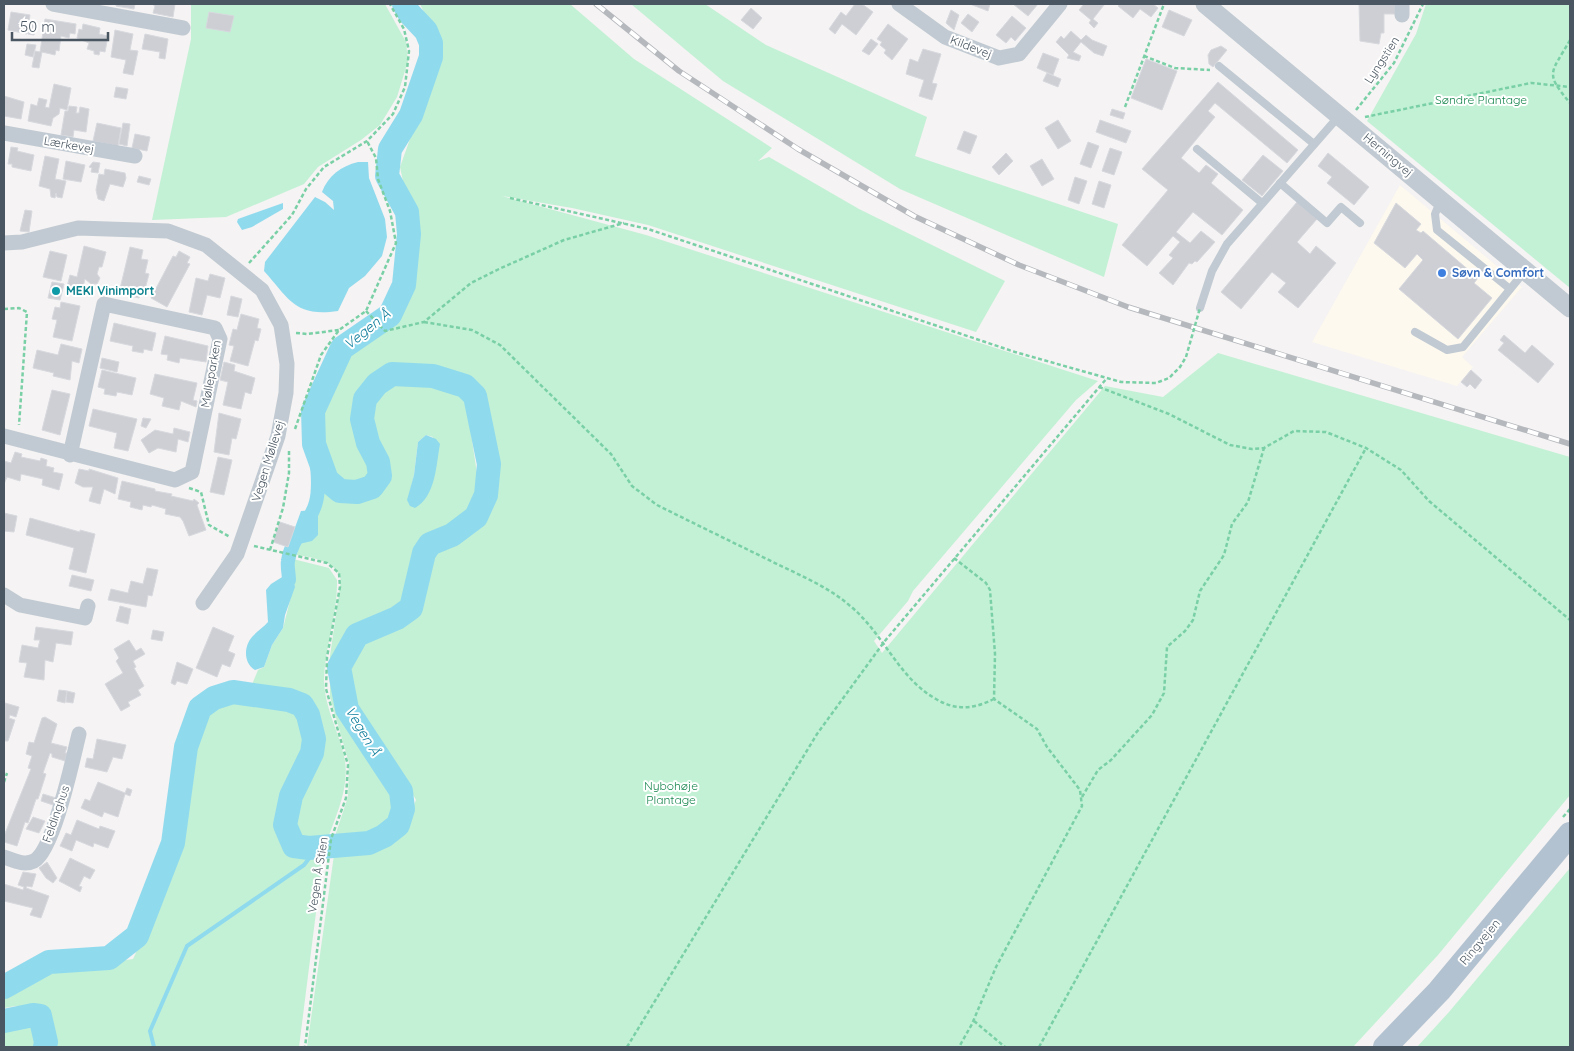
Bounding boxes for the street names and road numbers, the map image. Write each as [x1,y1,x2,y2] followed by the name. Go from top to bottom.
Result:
[948,32,994,61] street label: Kildevej
[1361,33,1402,86] street label: Lyngstien
[1360,129,1416,180] street label: Herningvej
[43,133,96,156] street label: Lærkevej
[197,339,224,409] street label: Mølleparken
[248,418,287,503] street label: Vegen Møllevej
[39,783,72,844] street label: Feldinghus
[304,836,331,914] street label: Vegen Å Stien
[1456,916,1503,968] street label: Ringvejen

